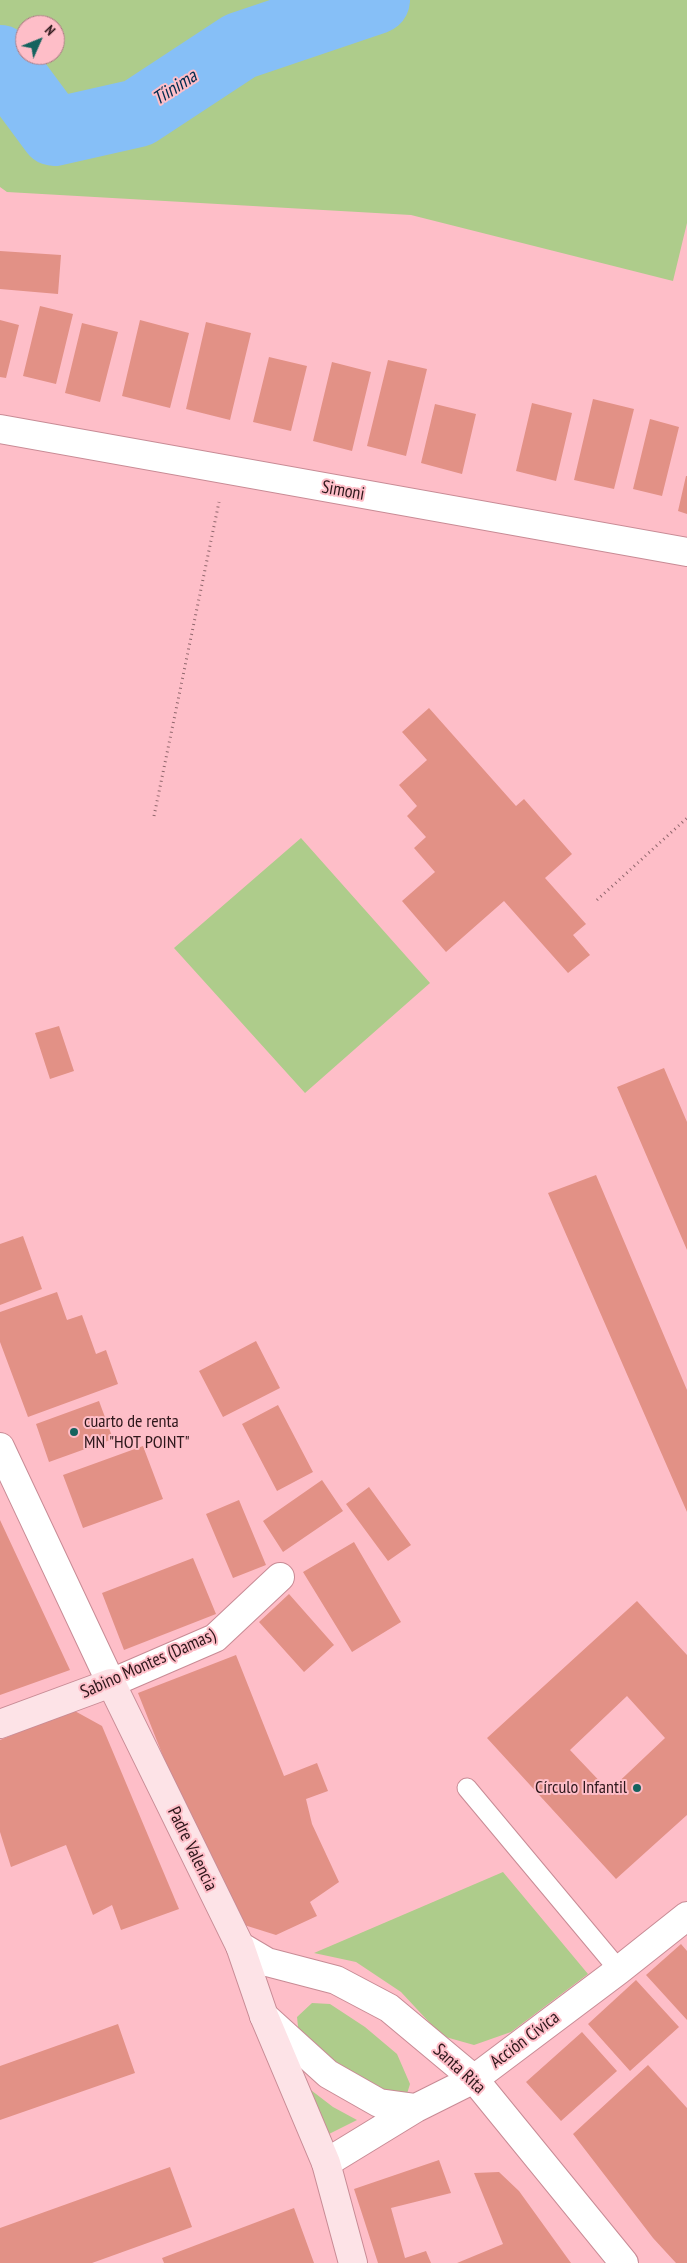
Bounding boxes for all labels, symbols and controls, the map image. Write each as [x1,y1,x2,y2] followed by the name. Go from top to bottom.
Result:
[15,15,65,65] north arrow
[41,21,59,39] text: N
[149,65,201,111] water label: Tíinima
[320,477,366,505] street label: Simoni
[84,1411,190,1454] place label: cuarto de renta MN "HOT POINT"
[68,1426,80,1438] marker: cuarto de renta MN "HOT POINT"
[77,1625,219,1703] street label: Sabino Montes (Damas)
[535,1777,627,1799] place label: Círculo Infantil
[631,1782,643,1794] marker: Círculo Infantil
[162,1804,222,1894] street label: Padre Valencia
[486,2007,564,2073] street label: Acción Cívica
[428,2039,490,2099] street label: Santa Rita

